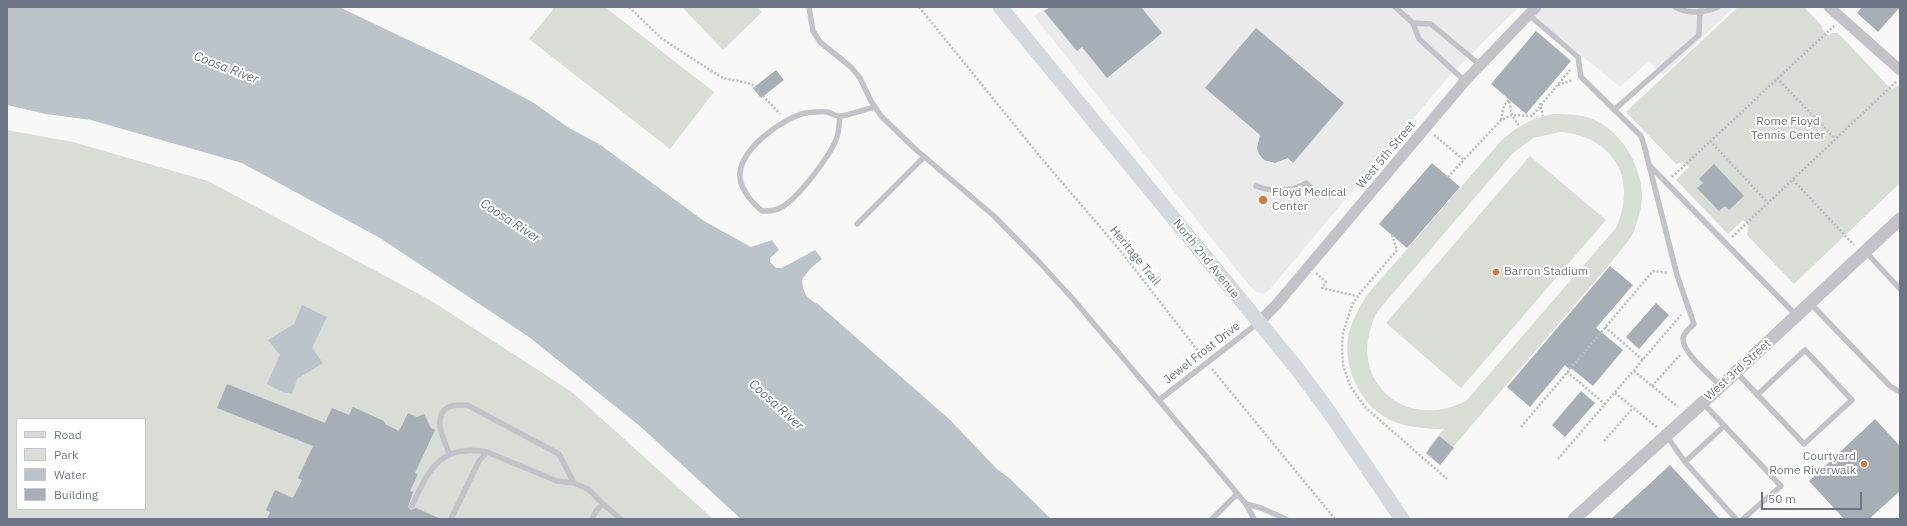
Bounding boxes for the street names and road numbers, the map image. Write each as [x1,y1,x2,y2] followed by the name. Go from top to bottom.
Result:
[1354,118,1418,192] street label: West 5th Street
[1170,217,1242,301] street label: North 2nd Avenue
[1107,223,1163,289] street label: Heritage Trail
[1161,319,1243,387] street label: Jewel Frost Drive
[1702,336,1774,404] street label: West 3rd Street

